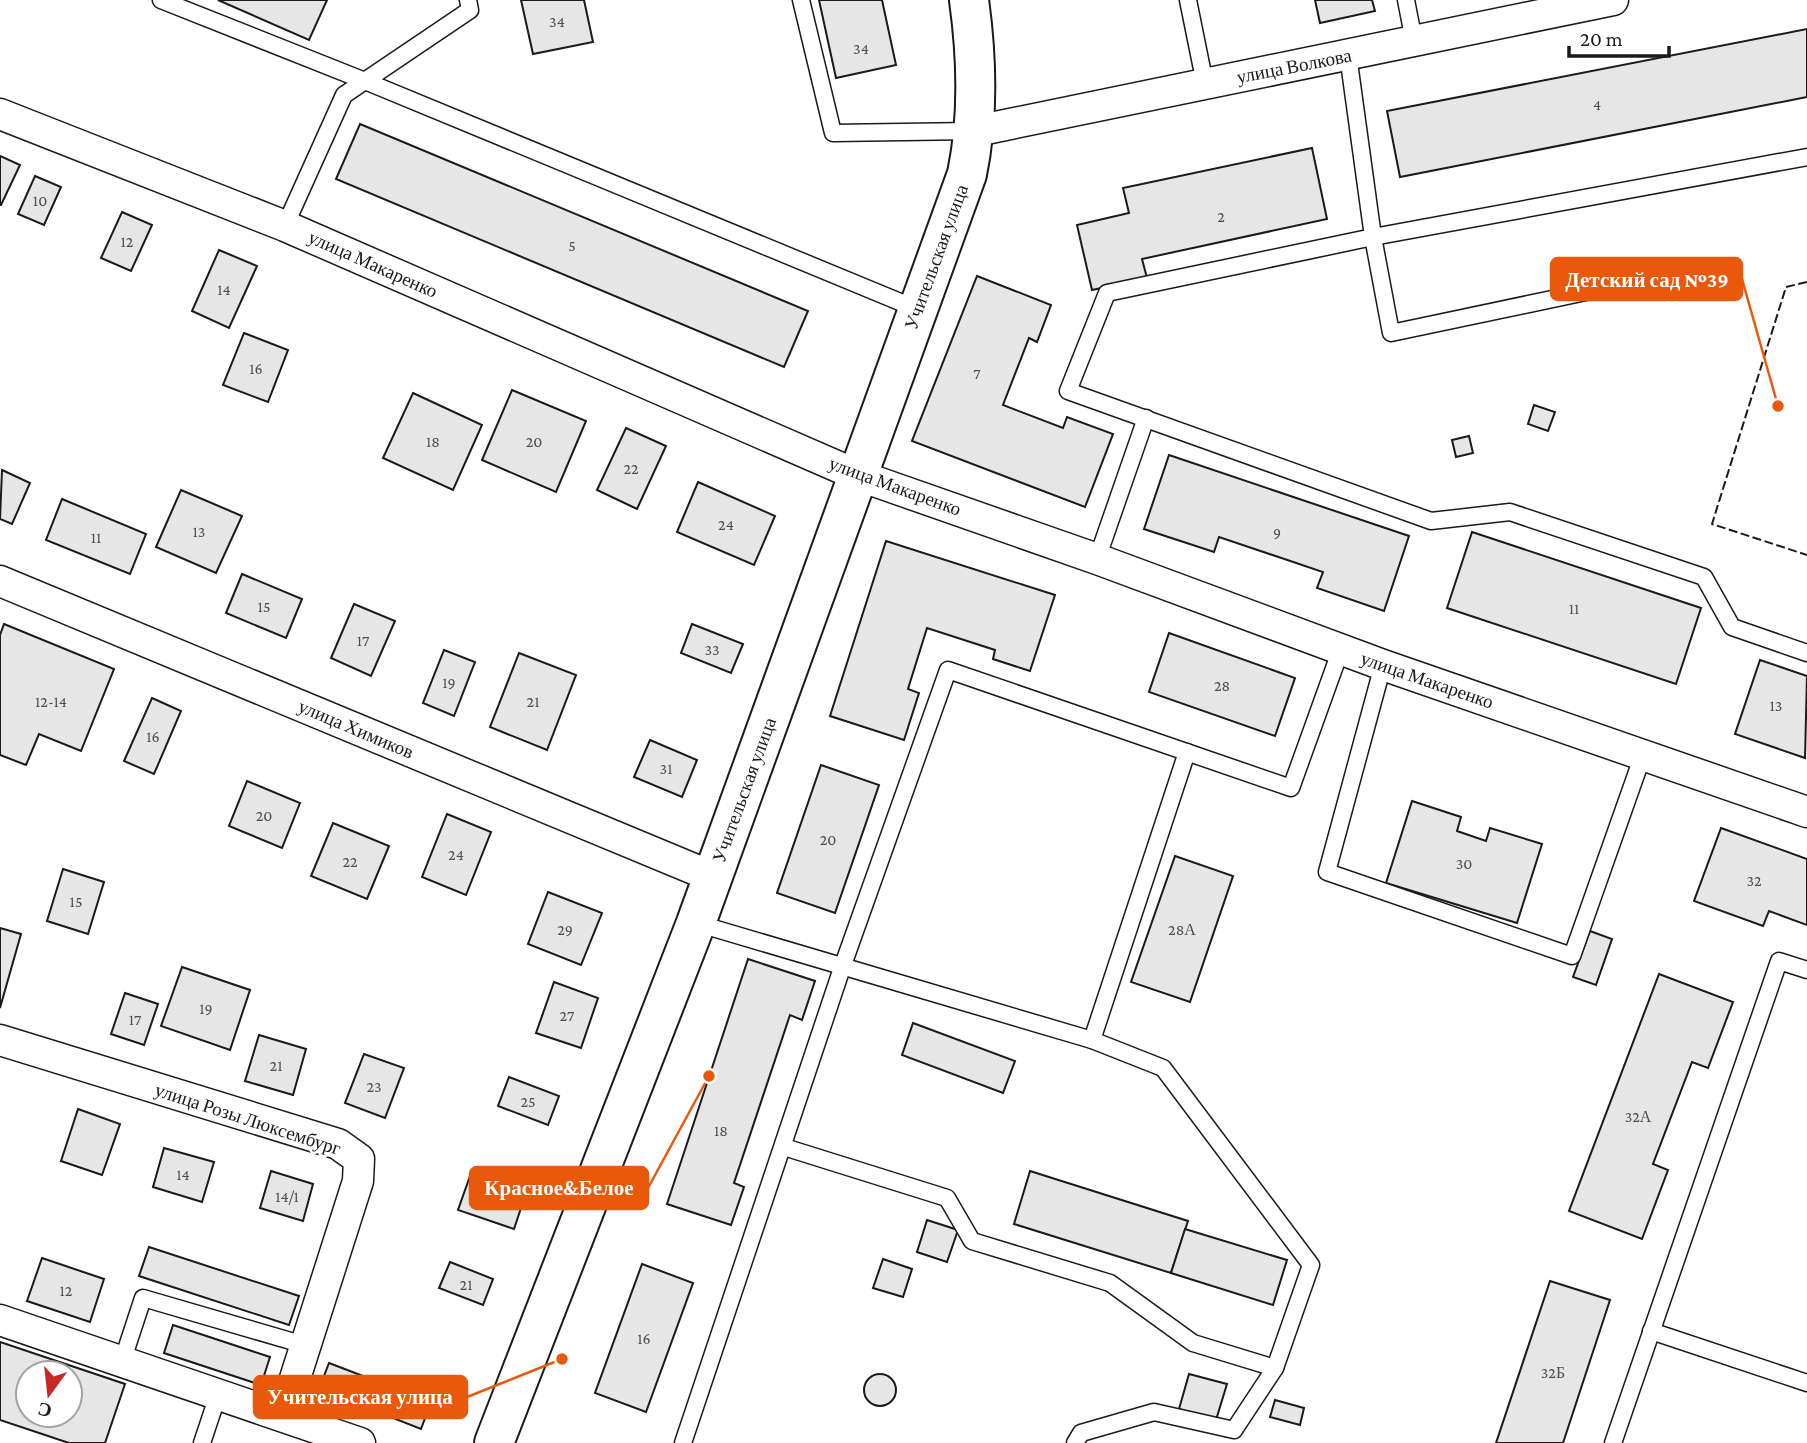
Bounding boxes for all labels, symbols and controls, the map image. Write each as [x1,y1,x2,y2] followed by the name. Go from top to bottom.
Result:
[549,13,565,30] house number: 34
[1569,14,1669,58] scale bar
[1580,27,1623,51] text: 20 m
[853,40,869,57] house number: 34
[1235,44,1354,87] street label: улица Волкова
[1593,96,1601,113] house number: 4
[900,181,972,333] street label: Учительская улица
[33,192,47,209] house number: 10
[1217,208,1225,225] house number: 2
[305,226,441,302] street label: улица Макаренко
[121,233,134,250] house number: 12
[568,237,576,254] house number: 5
[1551,258,1742,300] callout: Детский сад №39
[1565,268,1729,292] text: Детский сад №39
[217,281,231,298] house number: 14
[249,360,263,377] house number: 16
[973,365,981,382] house number: 7
[426,433,440,450] house number: 18
[526,433,542,450] house number: 20
[826,452,964,520] street label: улица Макаренко
[623,460,639,477] house number: 22
[718,516,734,533] house number: 24
[193,523,205,540] house number: 13
[1273,524,1281,541] house number: 9
[91,529,101,546] house number: 11
[258,598,270,615] house number: 15
[1569,600,1579,617] house number: 11
[357,632,370,649] house number: 17
[704,641,720,658] house number: 33
[1358,647,1496,713] street label: улица Макаренко
[442,674,456,691] house number: 19
[1214,677,1230,694] house number: 28
[35,693,67,710] house number: 12-14
[527,693,539,710] house number: 21
[295,695,417,763] street label: улица Химиков
[1770,697,1782,714] house number: 13
[708,714,780,866] street label: Учительская улица
[146,728,160,745] house number: 16
[660,760,672,777] house number: 31
[256,807,272,824] house number: 20
[820,831,836,848] house number: 20
[448,846,464,863] house number: 24
[342,853,358,870] house number: 22
[1456,855,1472,872] house number: 30
[1746,872,1762,889] house number: 32
[70,893,82,910] house number: 15
[557,921,573,938] house number: 29
[1168,921,1196,938] house number: 28А
[199,1000,213,1017] house number: 19
[560,1007,575,1024] house number: 27
[129,1011,142,1028] house number: 17
[270,1057,282,1074] house number: 21
[366,1078,382,1095] house number: 23
[152,1079,344,1159] street label: улица Розы Люксембург
[520,1093,536,1110] house number: 25
[1625,1108,1652,1125] house number: 32А
[714,1122,728,1139] house number: 18
[176,1166,190,1183] house number: 14
[470,1167,648,1209] callout: Красное&Белое
[484,1176,634,1200] text: Красное&Белое
[275,1188,299,1205] house number: 14/1
[460,1276,472,1293] house number: 21
[60,1282,73,1299] house number: 12
[637,1330,651,1347] house number: 16
[14,1359,84,1429] north arrow
[1541,1364,1565,1381] house number: 32Б
[254,1376,467,1418] callout: Учительская улица
[267,1385,453,1409] text: Учительская улица
[35,1398,54,1422] text: С

